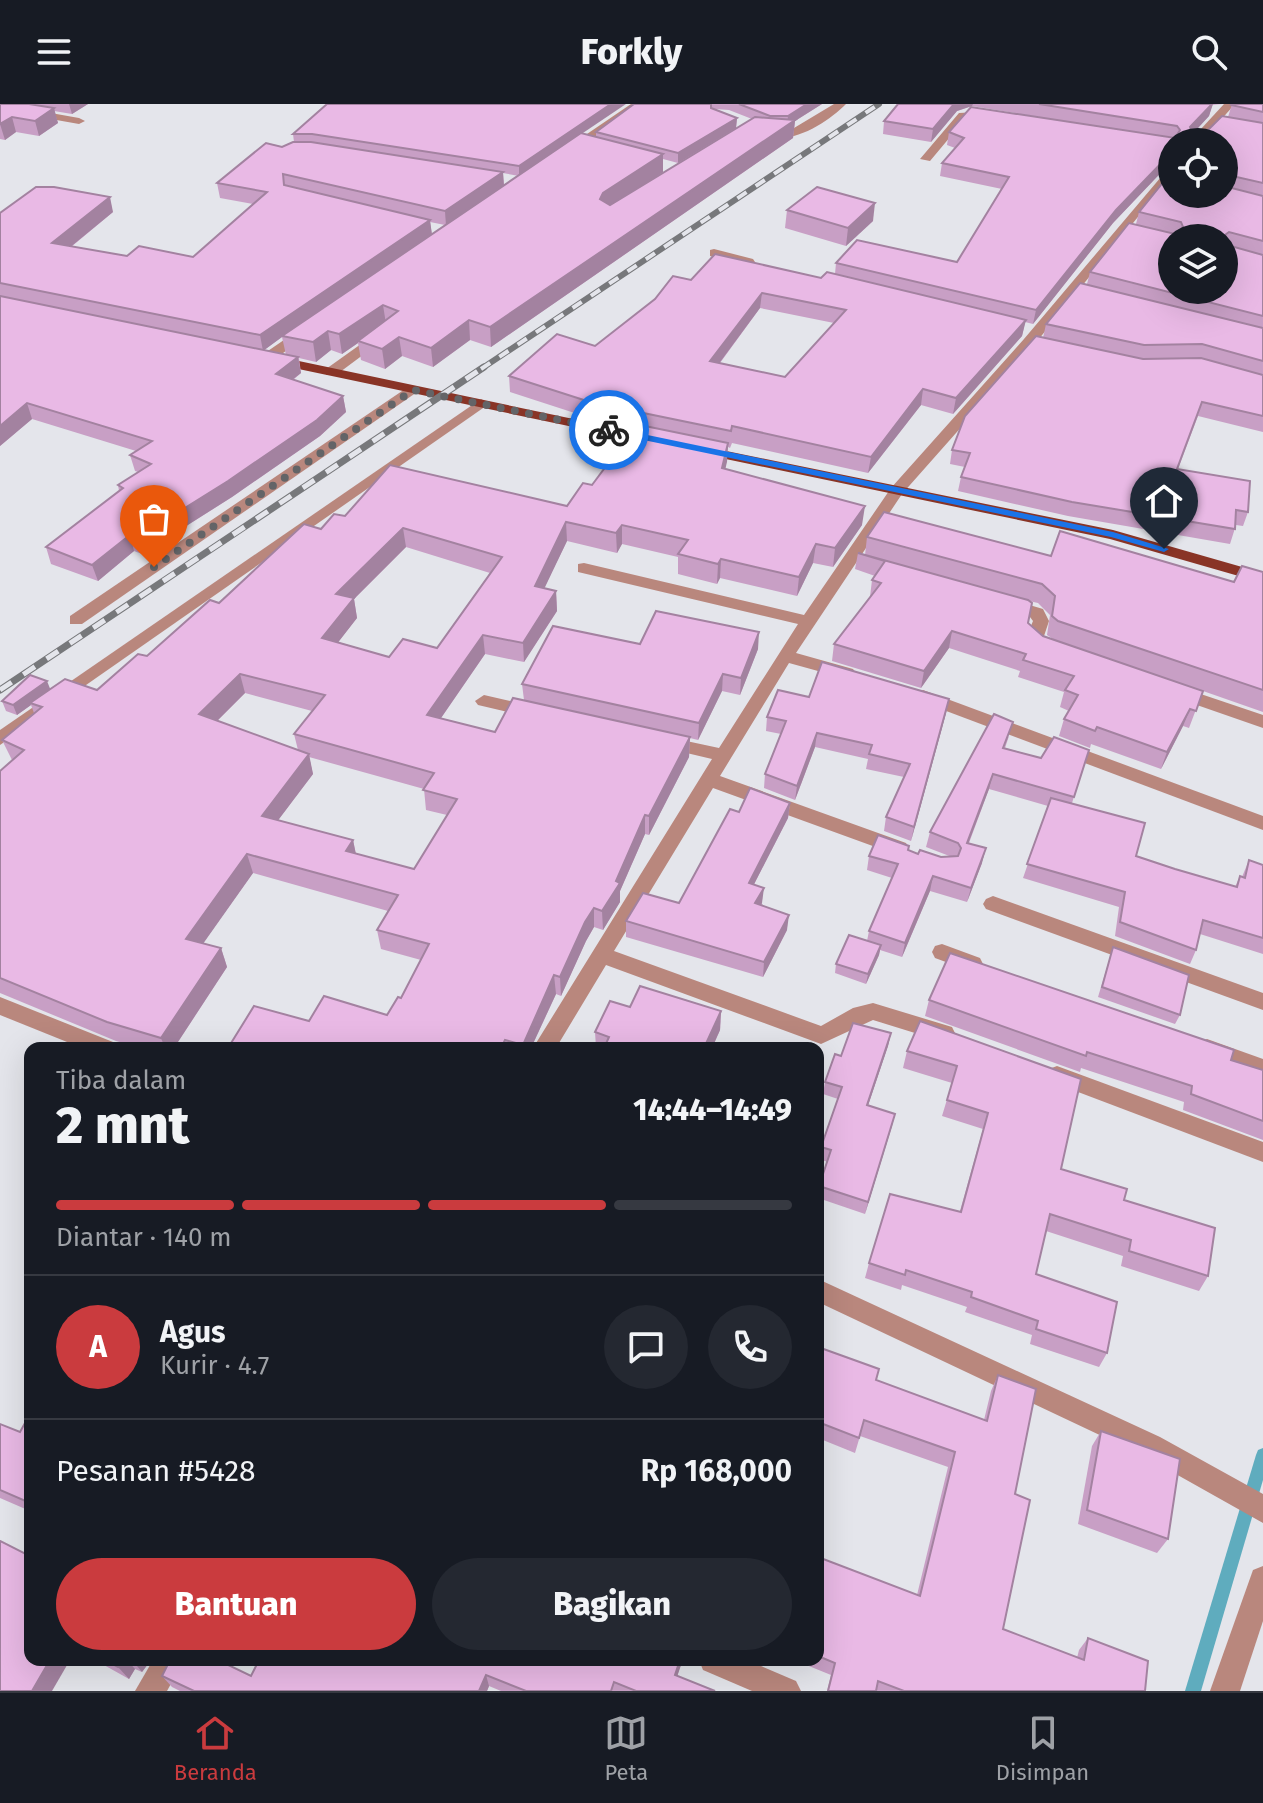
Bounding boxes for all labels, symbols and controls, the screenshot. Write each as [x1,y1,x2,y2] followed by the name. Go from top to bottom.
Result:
[32,30,76,74] icon: menu
[581,30,682,74] text: Forkly
[1187,30,1231,74] icon: search
[1158,128,1238,304] map controls
[1158,128,1238,208] button: locate
[1158,224,1238,304] button: layers
[569,390,649,470] courier
[587,408,631,452] icon: bike
[1130,467,1198,549] pin
[1142,479,1186,523] icon: home
[120,485,188,567] pin
[132,497,176,541] icon: bag
[56,1065,186,1096] text: Tiba dalam
[633,1092,792,1128] text: 14:44–14:49
[56,1094,189,1157] text: 2 mnt
[56,1222,232,1253] text: Diantar · 140 m
[604,1305,688,1389] button: chat
[708,1305,792,1389] button: phone
[160,1314,226,1350] text: Agus
[89,1329,107,1365] text: A
[160,1350,269,1381] text: Kurir · 4.7
[56,1453,256,1489] text: Pesanan #5428
[641,1453,792,1489] text: Rp 168,000
[56,1558,416,1650] button: Bantuan
[432,1558,792,1650] button: Bagikan
[174,1711,257,1786] tab: Beranda
[604,1711,648,1786] tab: Peta
[996,1711,1089,1786] tab: Disimpan

